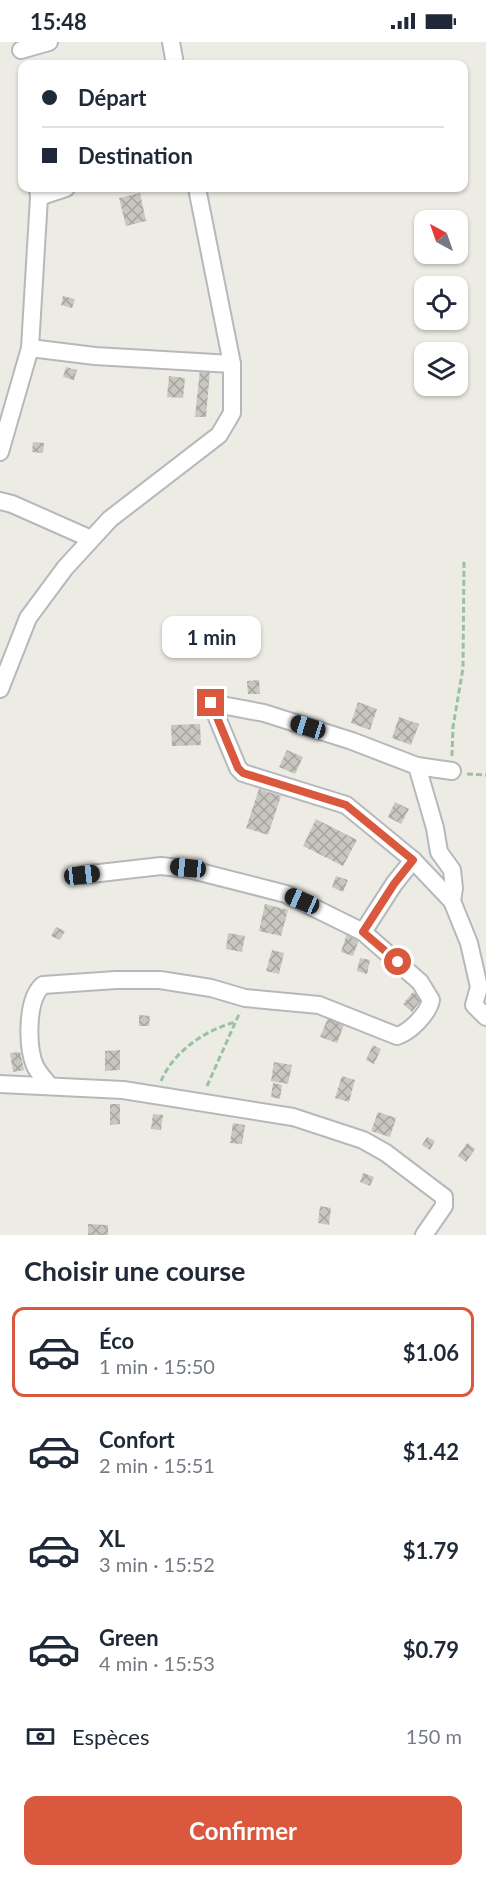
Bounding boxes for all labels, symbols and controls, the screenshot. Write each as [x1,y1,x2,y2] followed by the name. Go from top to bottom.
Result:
[30,8,87,35] text: 15:48
[78,84,146,111] text: Départ
[78,142,193,169] text: Destination
[414,210,468,264] north arrow
[414,210,468,396] map controls
[414,276,468,330] button: locate
[414,342,468,396] button: layers
[162,616,260,658] callout: 1 min
[187,625,236,649] text: 1 min
[197,689,224,716] route end
[288,713,328,741] car
[169,857,207,879] car
[63,864,101,886] car
[282,885,322,917] car
[384,948,411,975] route start
[24,1254,246,1287] text: Choisir une course
[27,1325,81,1379] icon: car
[99,1327,134,1354] text: Éco
[403,1339,459,1366] text: $1.06
[99,1354,215,1378] text: 1 min · 15:50
[27,1424,81,1478] icon: car
[99,1426,175,1453] text: Confort
[403,1438,459,1465] text: $1.42
[99,1453,215,1477] text: 2 min · 15:51
[27,1523,81,1577] icon: car
[99,1525,125,1552] text: XL
[403,1537,459,1564] text: $1.79
[99,1552,215,1576] text: 3 min · 15:52
[27,1622,81,1676] icon: car
[99,1624,159,1651] text: Green
[403,1636,459,1663] text: $0.79
[99,1651,215,1675] text: 4 min · 15:53
[24,1720,57,1753] icon: cash
[72,1723,149,1750] text: Espèces
[406,1724,462,1748] text: 150 m
[24,1796,462,1865] button: Confirmer

